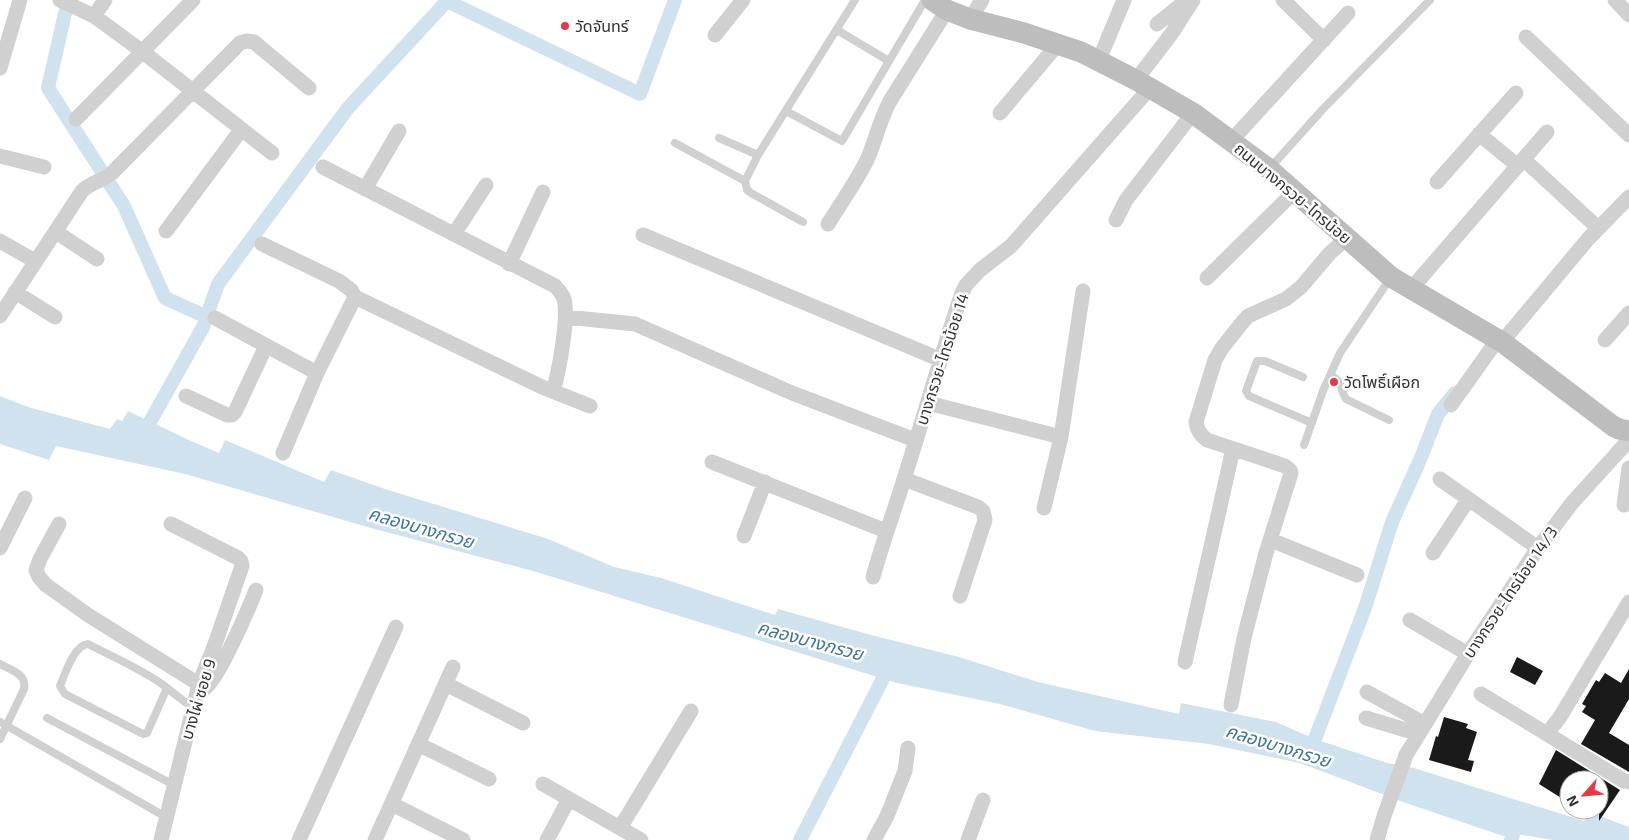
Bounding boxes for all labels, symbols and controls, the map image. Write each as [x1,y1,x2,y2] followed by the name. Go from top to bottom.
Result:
[575,16,629,35] place label: วัดจันทร์
[559,20,571,32] marker: วัดจันทร์
[1231,138,1356,247] street label: ถนนบางกรวย-ไทรน้อย
[911,290,972,427] street label: บางกรวย-ไทรน้อย 14
[1344,372,1420,391] place label: วัดโพธิ์เผือก
[1328,376,1340,388] marker: วัดโพธิ์เผือก
[366,502,478,553] water label: คลองบางกรวย
[1458,522,1561,661] street label: บางกรวย-ไทรน้อย 14/3
[755,615,867,665] water label: คลองบางกรวย
[176,656,219,742] street label: บางไผ่ ซอย 9
[1223,719,1335,772] water label: คลองบางกรวย
[1559,770,1609,820] north arrow
[1562,793,1582,809] text: N

